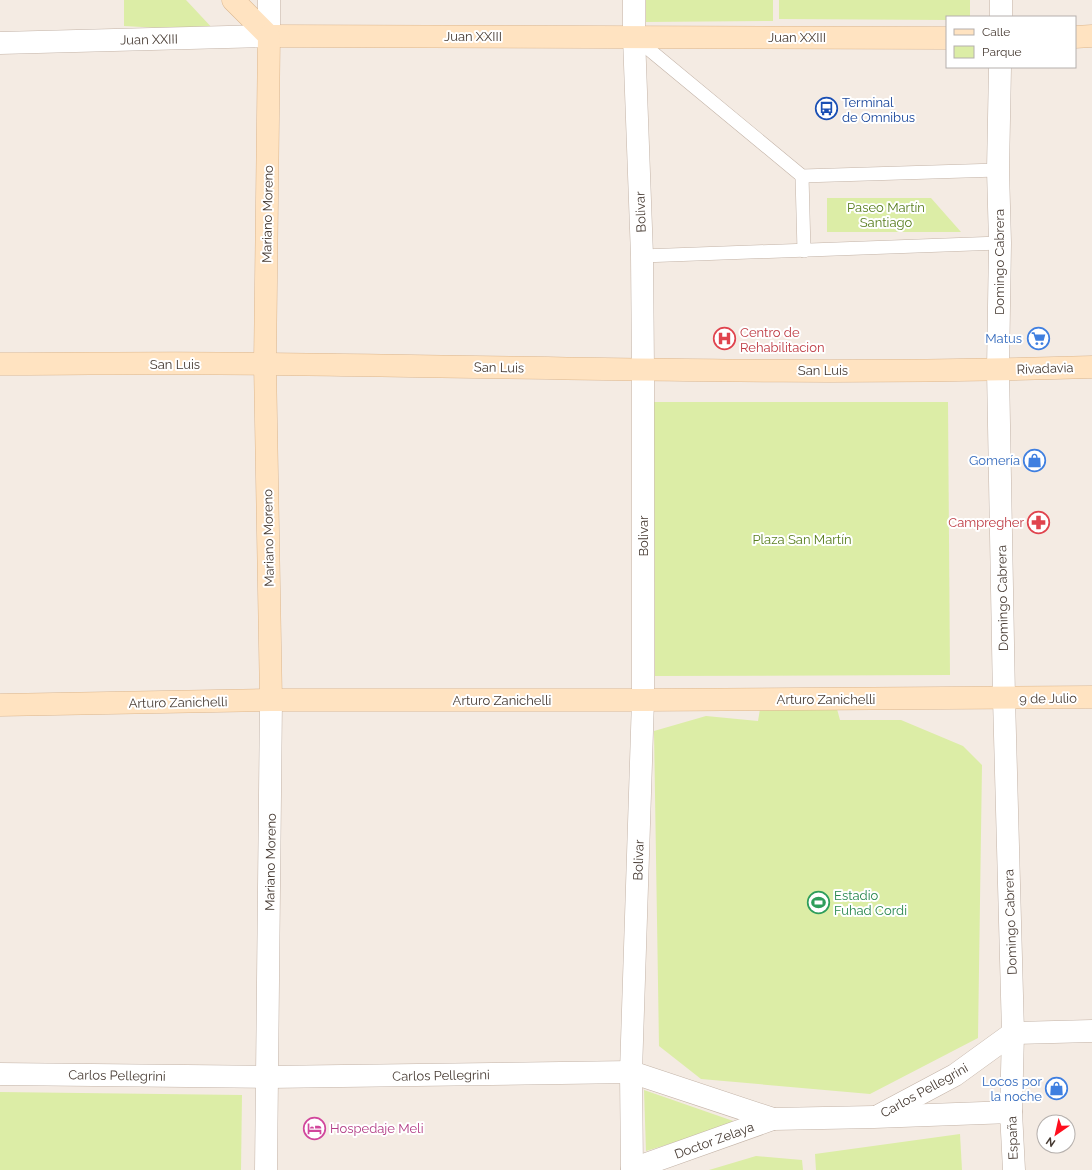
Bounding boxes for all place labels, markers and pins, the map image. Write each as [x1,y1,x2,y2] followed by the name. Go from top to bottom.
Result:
[842,95,915,125] place label: Terminal de Omnibus
[813,96,839,122] bus stop icon: Terminal de Omnibus
[740,325,825,355] place label: Centro de Rehabilitacion
[1025,325,1051,351] supermarket icon: Matus
[712,326,738,352] hospital icon: Centro de Rehabilitacion
[985,331,1022,346] place label: Matus
[1022,447,1048,473] shop icon: Gomería
[969,453,1020,468] place label: Gomería
[1026,509,1052,535] pharmacy icon: Campregher
[948,515,1024,530] place label: Campregher
[834,888,907,918] place label: Estadio Fuhad Cordi
[805,889,831,915] sports icon: Estadio Fuhad Cordi
[982,1074,1042,1104] place label: Locos por la noche
[1044,1075,1070,1101] shop icon: Locos por la noche
[301,1115,327,1141] hotel icon: Hospedaje Meli
[330,1121,424,1136] place label: Hospedaje Meli

